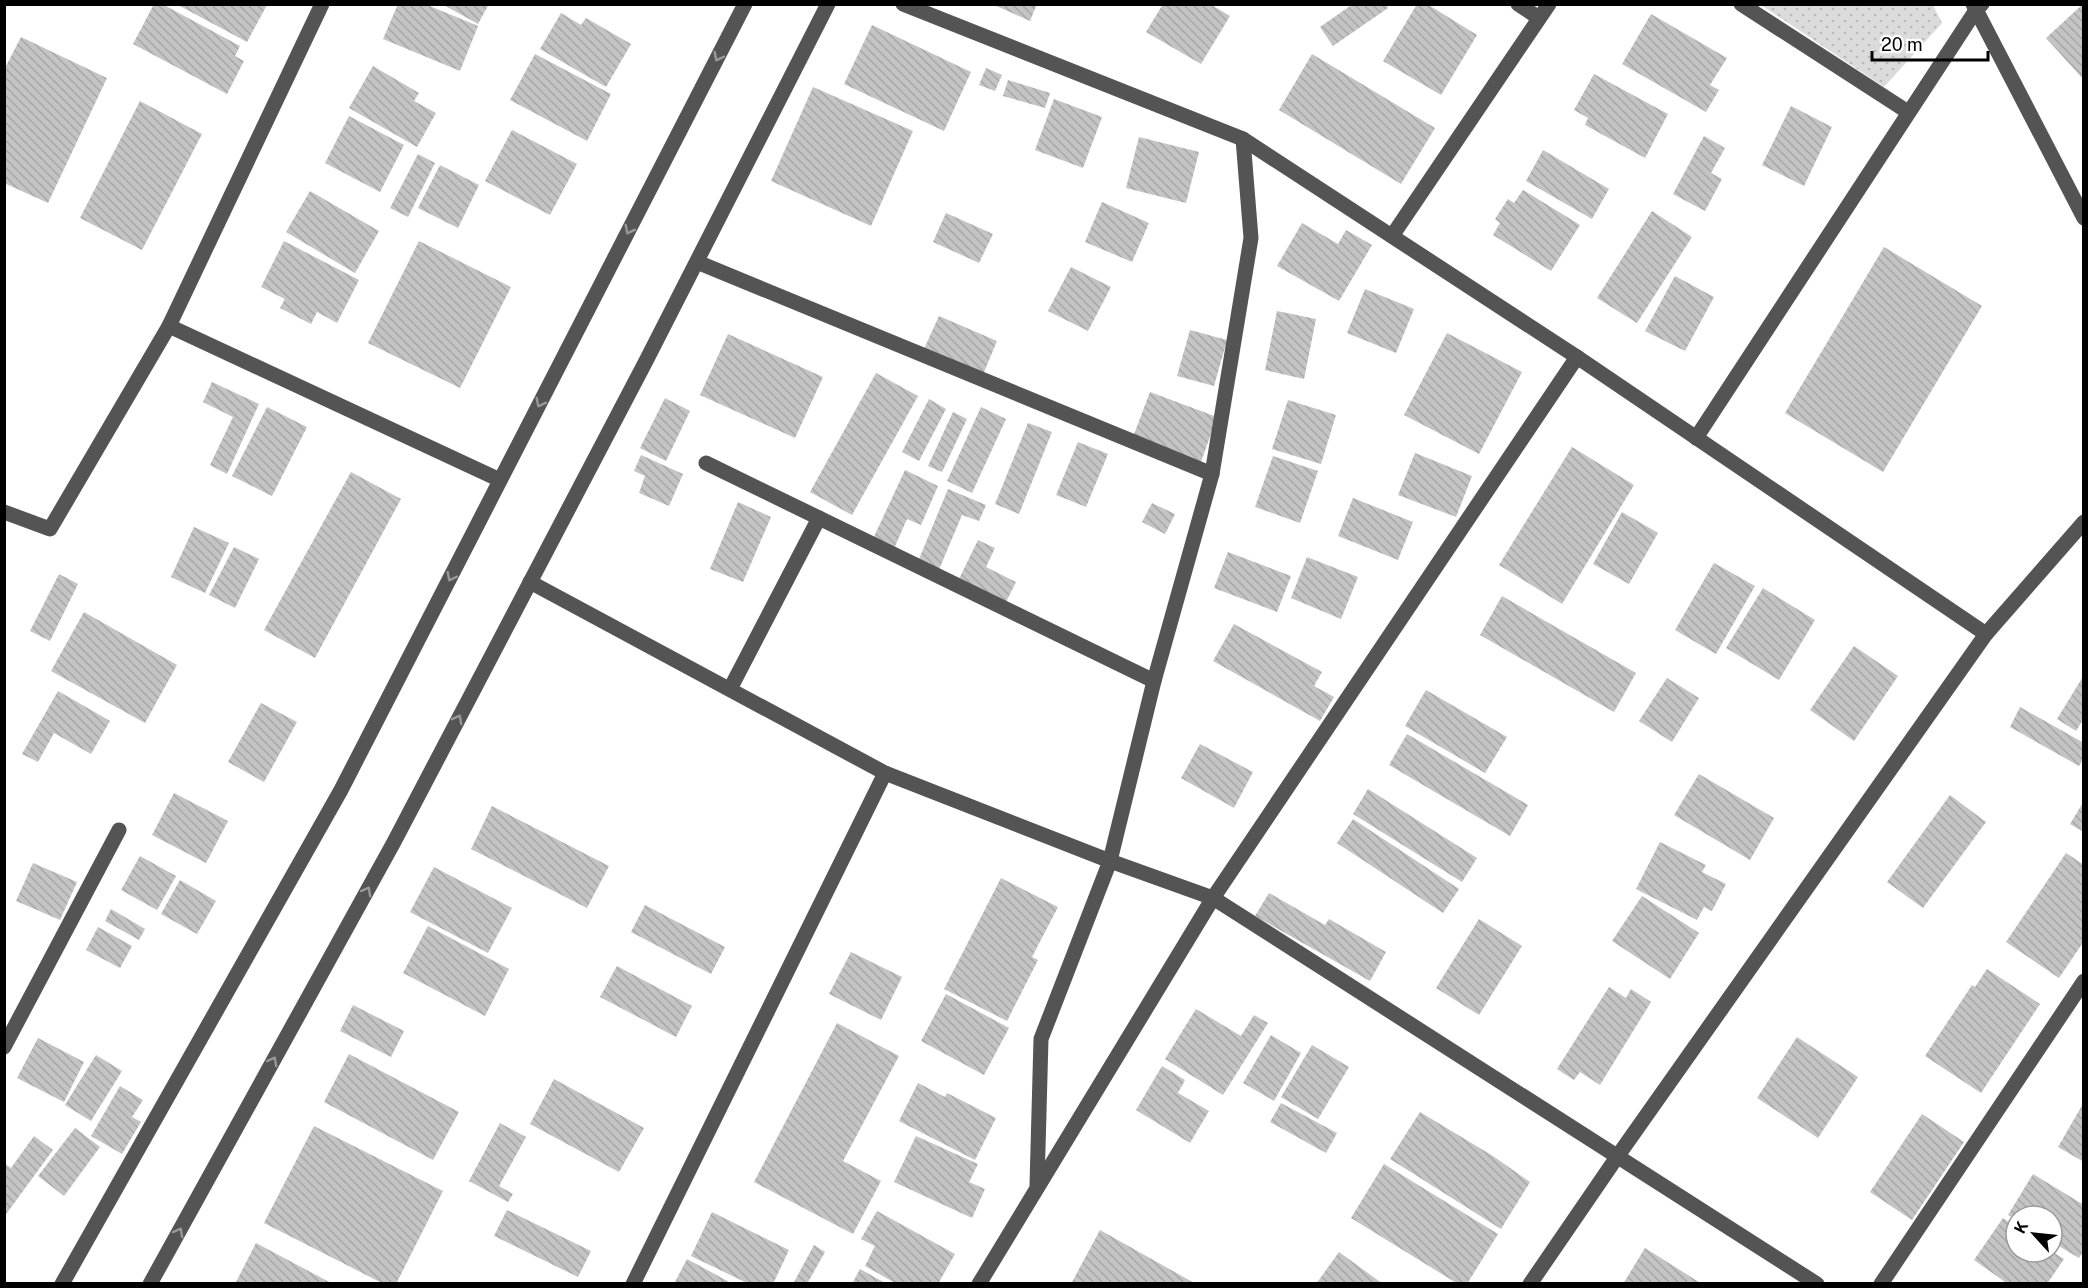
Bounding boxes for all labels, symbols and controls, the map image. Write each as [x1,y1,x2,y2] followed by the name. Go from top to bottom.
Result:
[1872,24,1988,62] scale bar
[1881,34,1923,55] text: 20 m
[714,50,726,61] one-way arrow
[625,224,636,234] one-way arrow
[536,397,547,408] one-way arrow
[447,570,458,581] one-way arrow
[451,714,462,725] one-way arrow
[360,886,371,897] one-way arrow
[266,1057,277,1068] one-way arrow
[2004,1204,2064,1264] north arrow
[2010,1218,2032,1237] text: K
[171,1228,183,1238] one-way arrow

